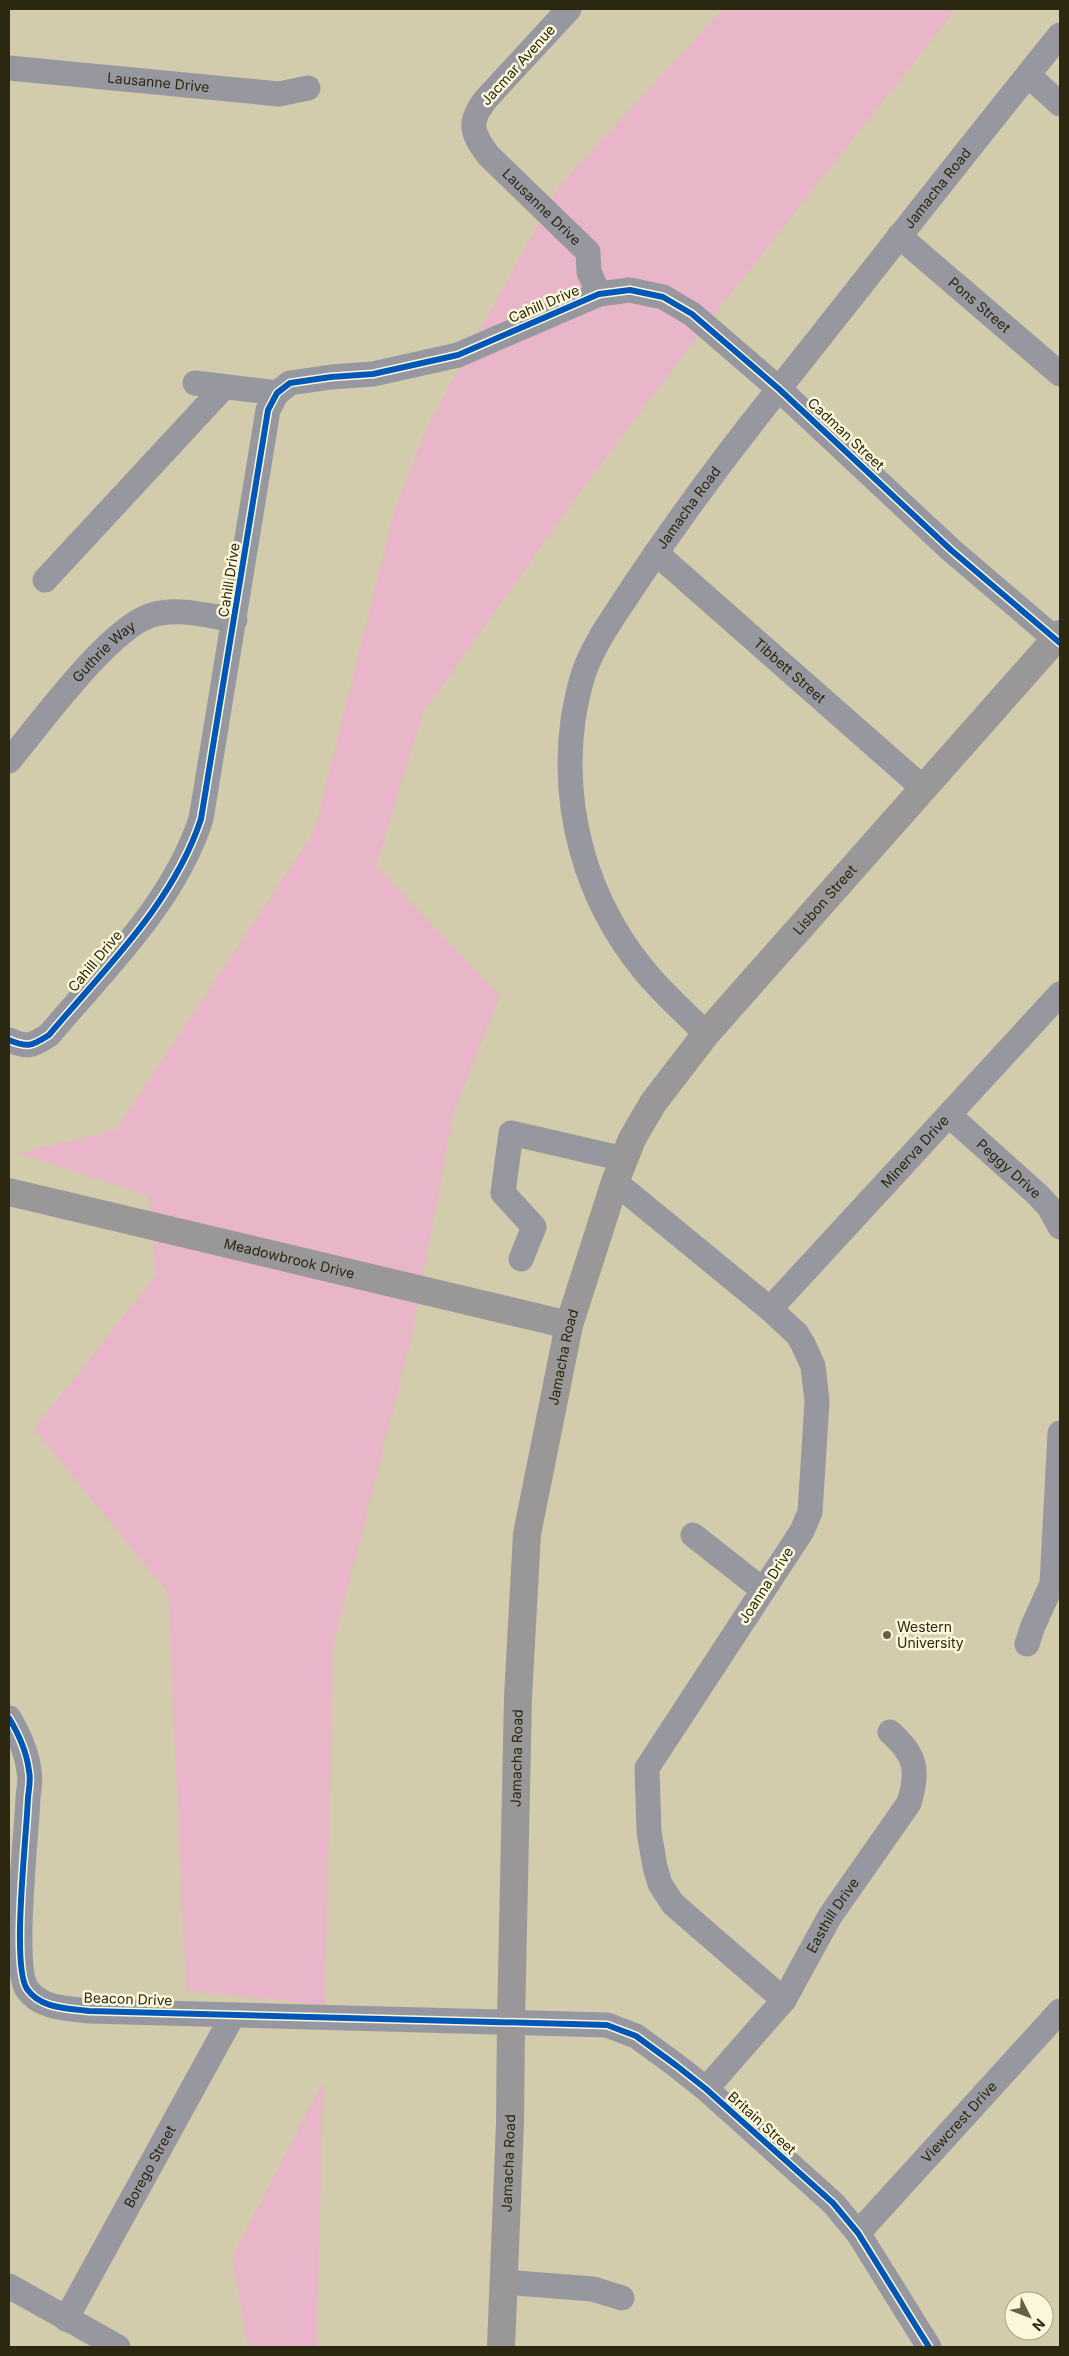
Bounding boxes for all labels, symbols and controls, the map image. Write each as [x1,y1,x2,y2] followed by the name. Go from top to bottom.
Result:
[477,21,558,108] street label: Jacmar Avenue
[106,68,210,95] street label: Lausanne Drive
[900,144,974,232] street label: Jamacha Road
[499,165,585,249] street label: Lausanne Drive
[945,273,1015,336] street label: Pons Street
[506,281,582,326] street label: Cahill Drive
[805,394,888,474] street label: Cadman Street
[653,463,724,552] street label: Jamacha Road
[214,541,243,618] street label: Cahill Drive
[68,617,138,685] street label: Guthrie Way
[751,634,830,707] street label: Tibbett Street
[789,861,860,938] street label: Lisbon Street
[64,926,125,995] street label: Cahill Drive
[877,1111,952,1191] street label: Minerva Drive
[973,1135,1045,1202] street label: Peggy Drive
[222,1234,356,1282] street label: Meadowbrook Drive
[544,1307,582,1407] street label: Jamacha Road
[735,1543,797,1626] street label: Joanna Drive
[897,1618,964,1651] place label: Western University
[881,1629,893,1641] marker: Western University
[507,1709,526,1807] street label: Jamacha Road
[802,1874,862,1956] street label: Easthill Drive
[83,1988,173,2009] street label: Beacon Drive
[917,2077,1000,2166] street label: Viewcrest Drive
[725,2088,800,2158] street label: Britain Street
[497,2114,518,2212] street label: Jamacha Road
[120,2122,179,2210] street label: Borego Street
[1004,2291,1054,2341] north arrow
[1029,2315,1049,2335] text: N

